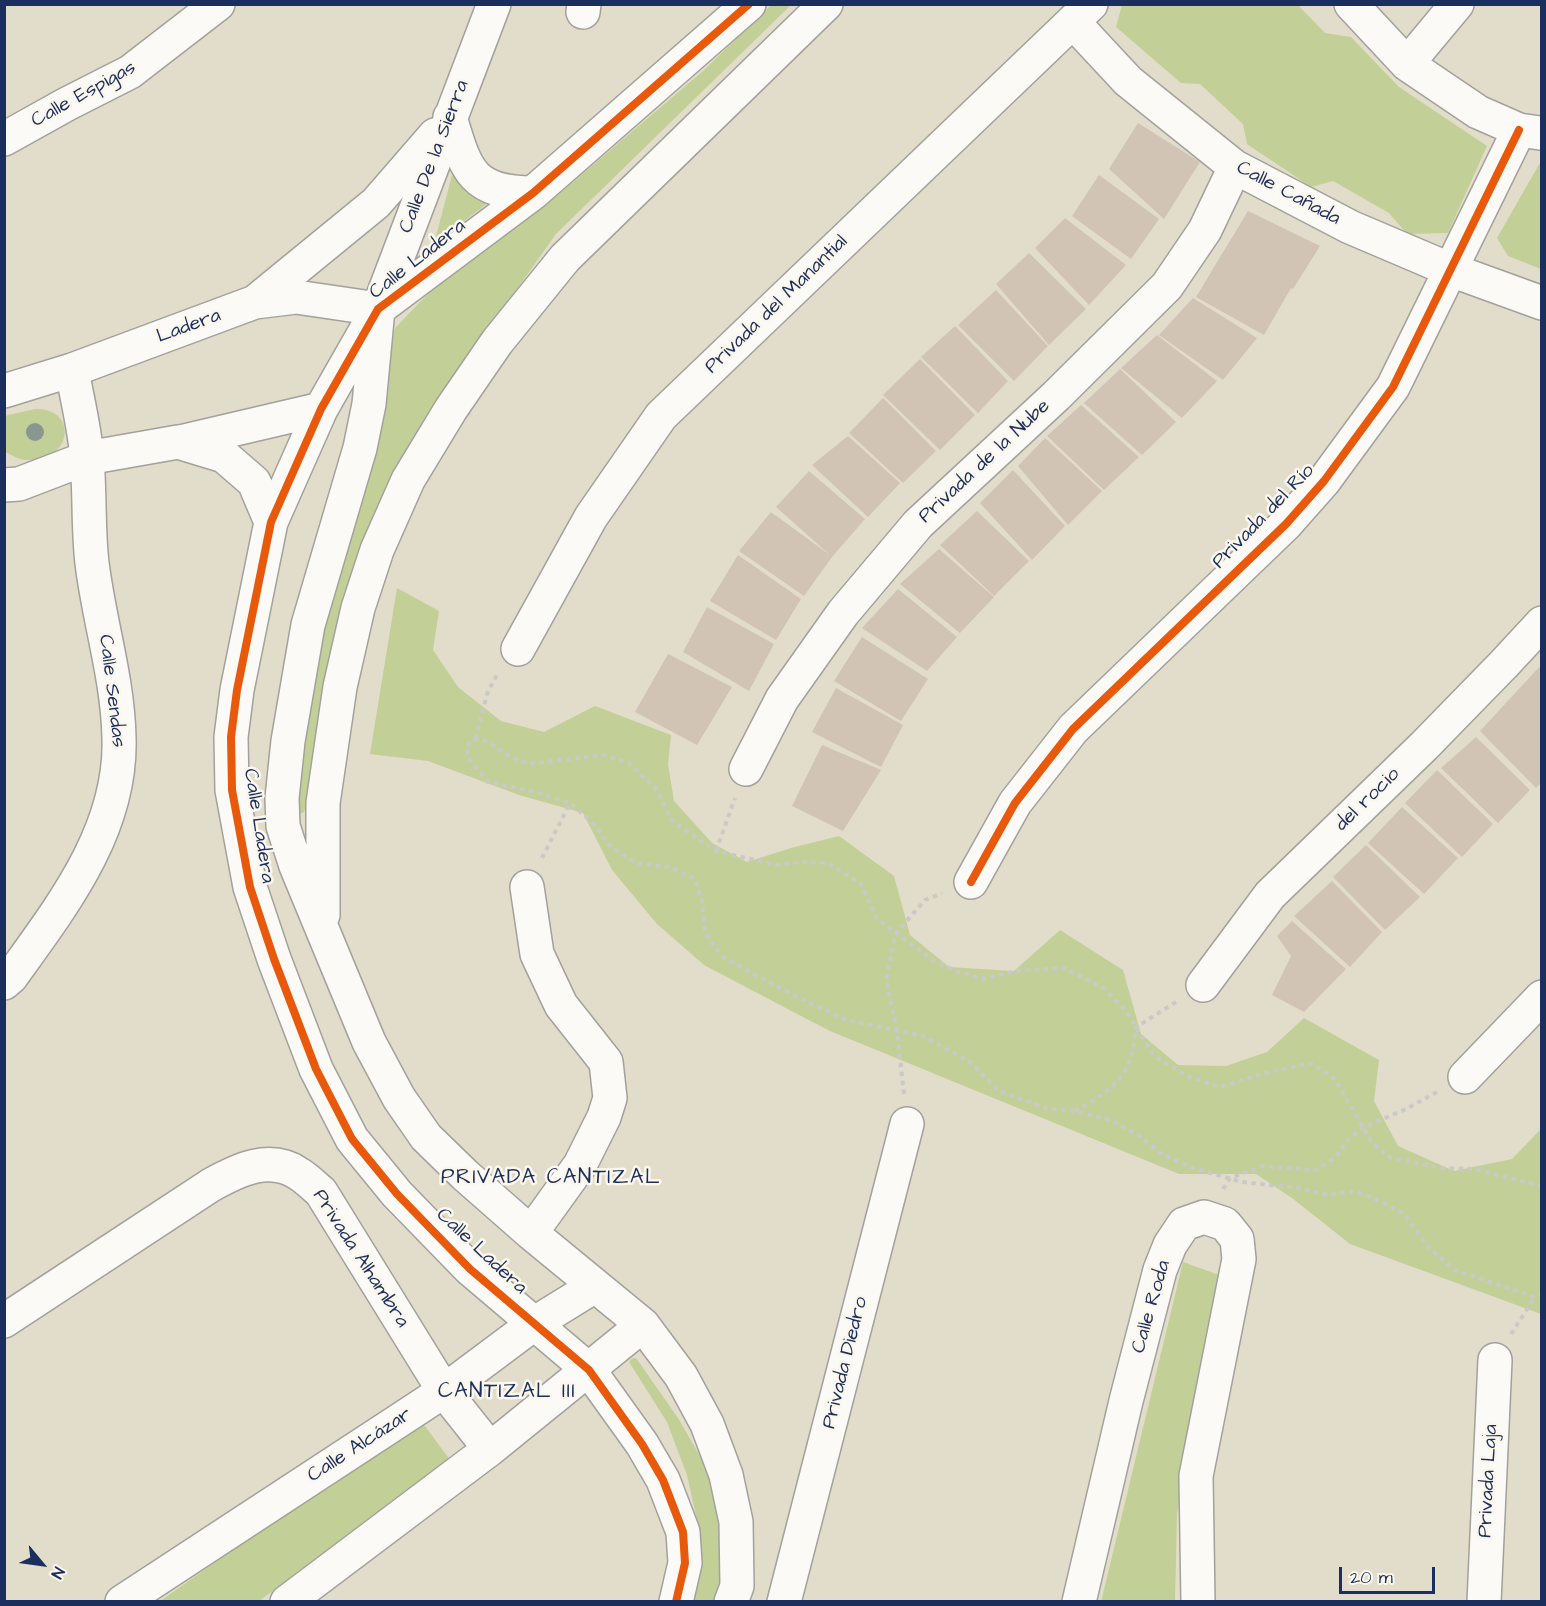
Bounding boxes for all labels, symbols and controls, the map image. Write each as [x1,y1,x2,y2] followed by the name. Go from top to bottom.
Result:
[27,56,141,134] street label: Calle Espigas
[395,77,475,237] street label: Calle De la Sierra
[1232,157,1344,231] street label: Calle Cañada
[365,215,471,305] street label: Calle Ladera
[701,231,853,379] street label: Privada del Manantial
[154,304,224,350] street label: Ladera
[914,395,1056,529] street label: Privada de la Nube
[1208,460,1320,574] street label: Privada del Río
[92,633,130,749] street label: Calle Sendas
[1330,763,1406,837] street label: del rocio
[237,767,279,885] street label: Calle Ladera
[441,1166,661,1192] district label: PRIVADA CANTIZAL
[306,1185,414,1333] street label: Privada Alhambra
[430,1204,532,1300] street label: Calle Ladera
[1127,1258,1177,1356] street label: Calle Roda
[818,1295,874,1431] street label: Privada Diedro
[438,1380,576,1406] district label: CANTIZAL III
[303,1403,417,1489] street label: Calle Alcázar
[1474,1424,1504,1538] street label: Privada Laja
[12,1534,72,1594] north arrow
[1342,1555,1438,1593] scale bar
[46,1563,70,1582] text: N
[1350,1565,1393,1590] text: 20 m

